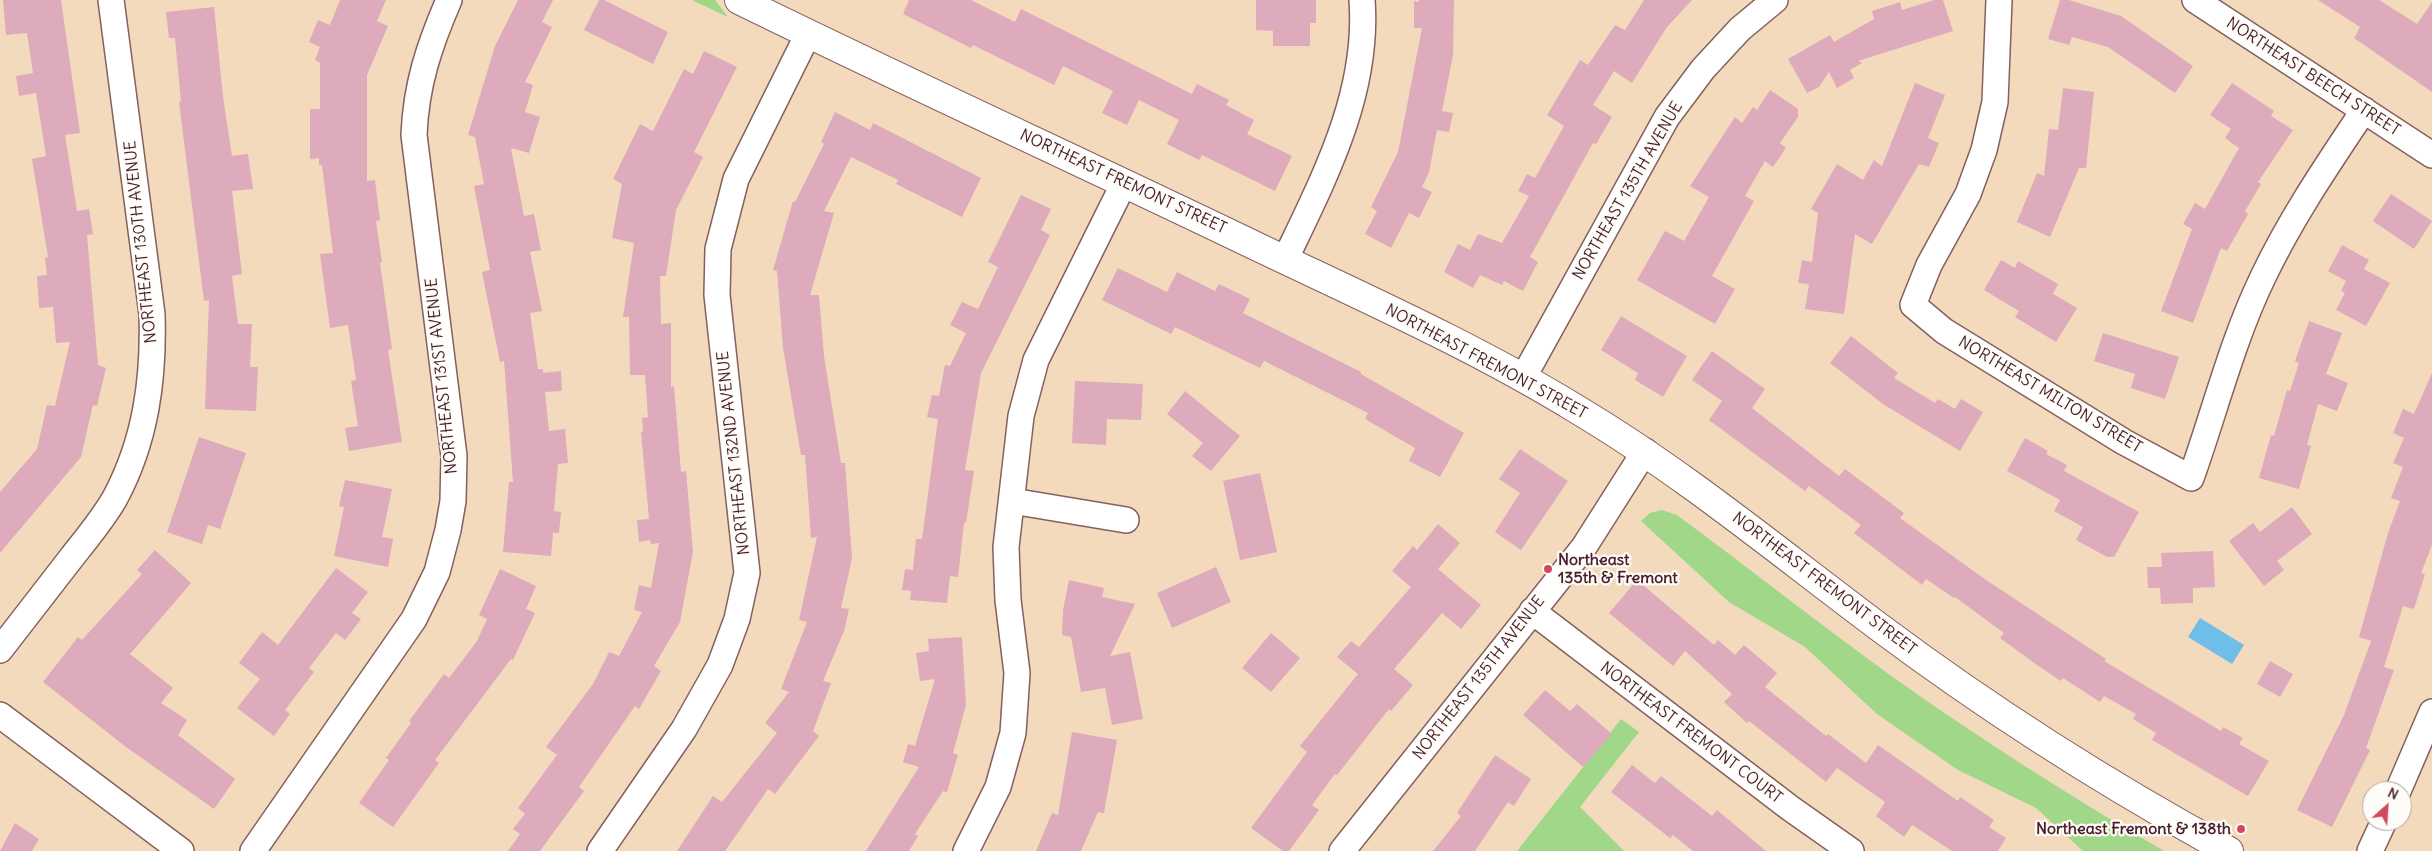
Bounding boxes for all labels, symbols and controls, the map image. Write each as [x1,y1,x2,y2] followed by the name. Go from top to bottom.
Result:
[2223,14,2403,140] street label: NORTHEAST BEECH STREET
[1569,98,1687,284] street label: NORTHEAST 135TH AVENUE
[1017,126,1229,238] street label: NORTHEAST FREMONT STREET
[121,140,161,344] street label: NORTHEAST 130TH AVENUE
[422,277,462,475] street label: NORTHEAST 131ST AVENUE
[1382,301,1590,423] street label: NORTHEAST FREMONT STREET
[1955,333,2145,457] street label: NORTHEAST MILTON STREET
[714,350,754,556] street label: NORTHEAST 132ND AVENUE
[1728,508,1920,660] street label: NORTHEAST FREMONT STREET
[1558,550,1678,588] place label: Northeast 135th & Fremont
[1542,563,1554,575] marker: Northeast 135th & Fremont
[1409,592,1549,764] street label: NORTHEAST 135TH AVENUE
[1596,658,1786,808] street label: NORTHEAST FREMONT COURT
[2362,781,2412,831] north arrow
[2385,783,2401,804] text: N
[2036,819,2231,839] place label: Northeast Fremont & 138th
[2235,823,2247,835] marker: Northeast Fremont & 138th

